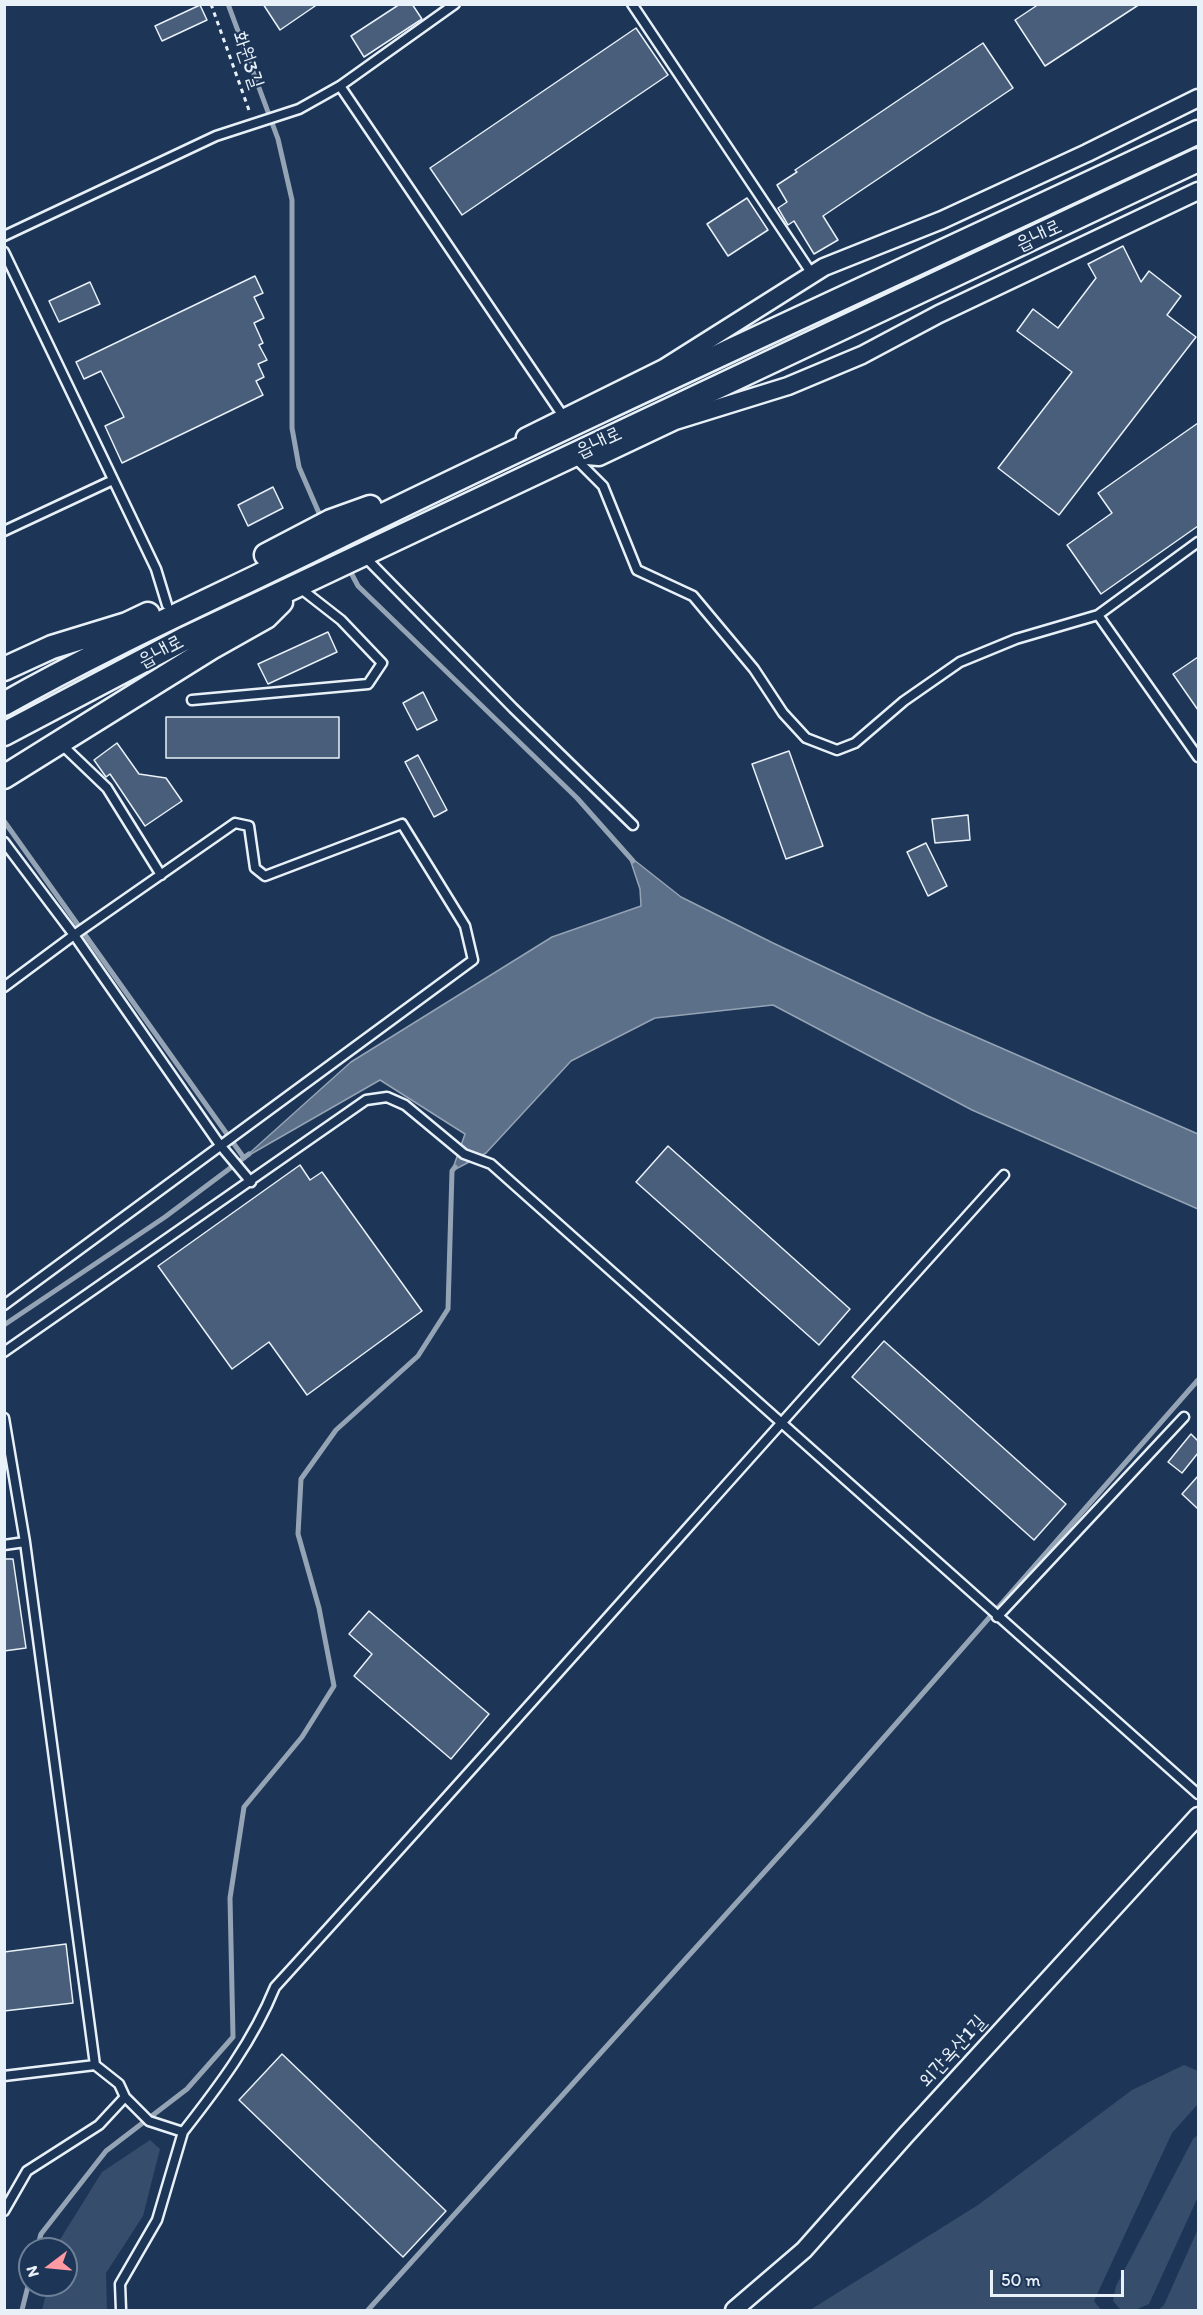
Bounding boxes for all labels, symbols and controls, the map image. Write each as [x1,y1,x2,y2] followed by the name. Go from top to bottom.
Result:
[226,28,268,92] street label: 화원3길
[1012,215,1066,257] street label: 읍내로
[572,422,626,464] street label: 읍내로
[134,630,188,674] street label: 읍내로
[914,2011,992,2093] street label: 외간옥산1길
[18,2237,78,2297] north arrow
[993,2258,1126,2296] scale bar
[22,2264,43,2279] text: N
[1001,2269,1041,2291] text: 50 m

